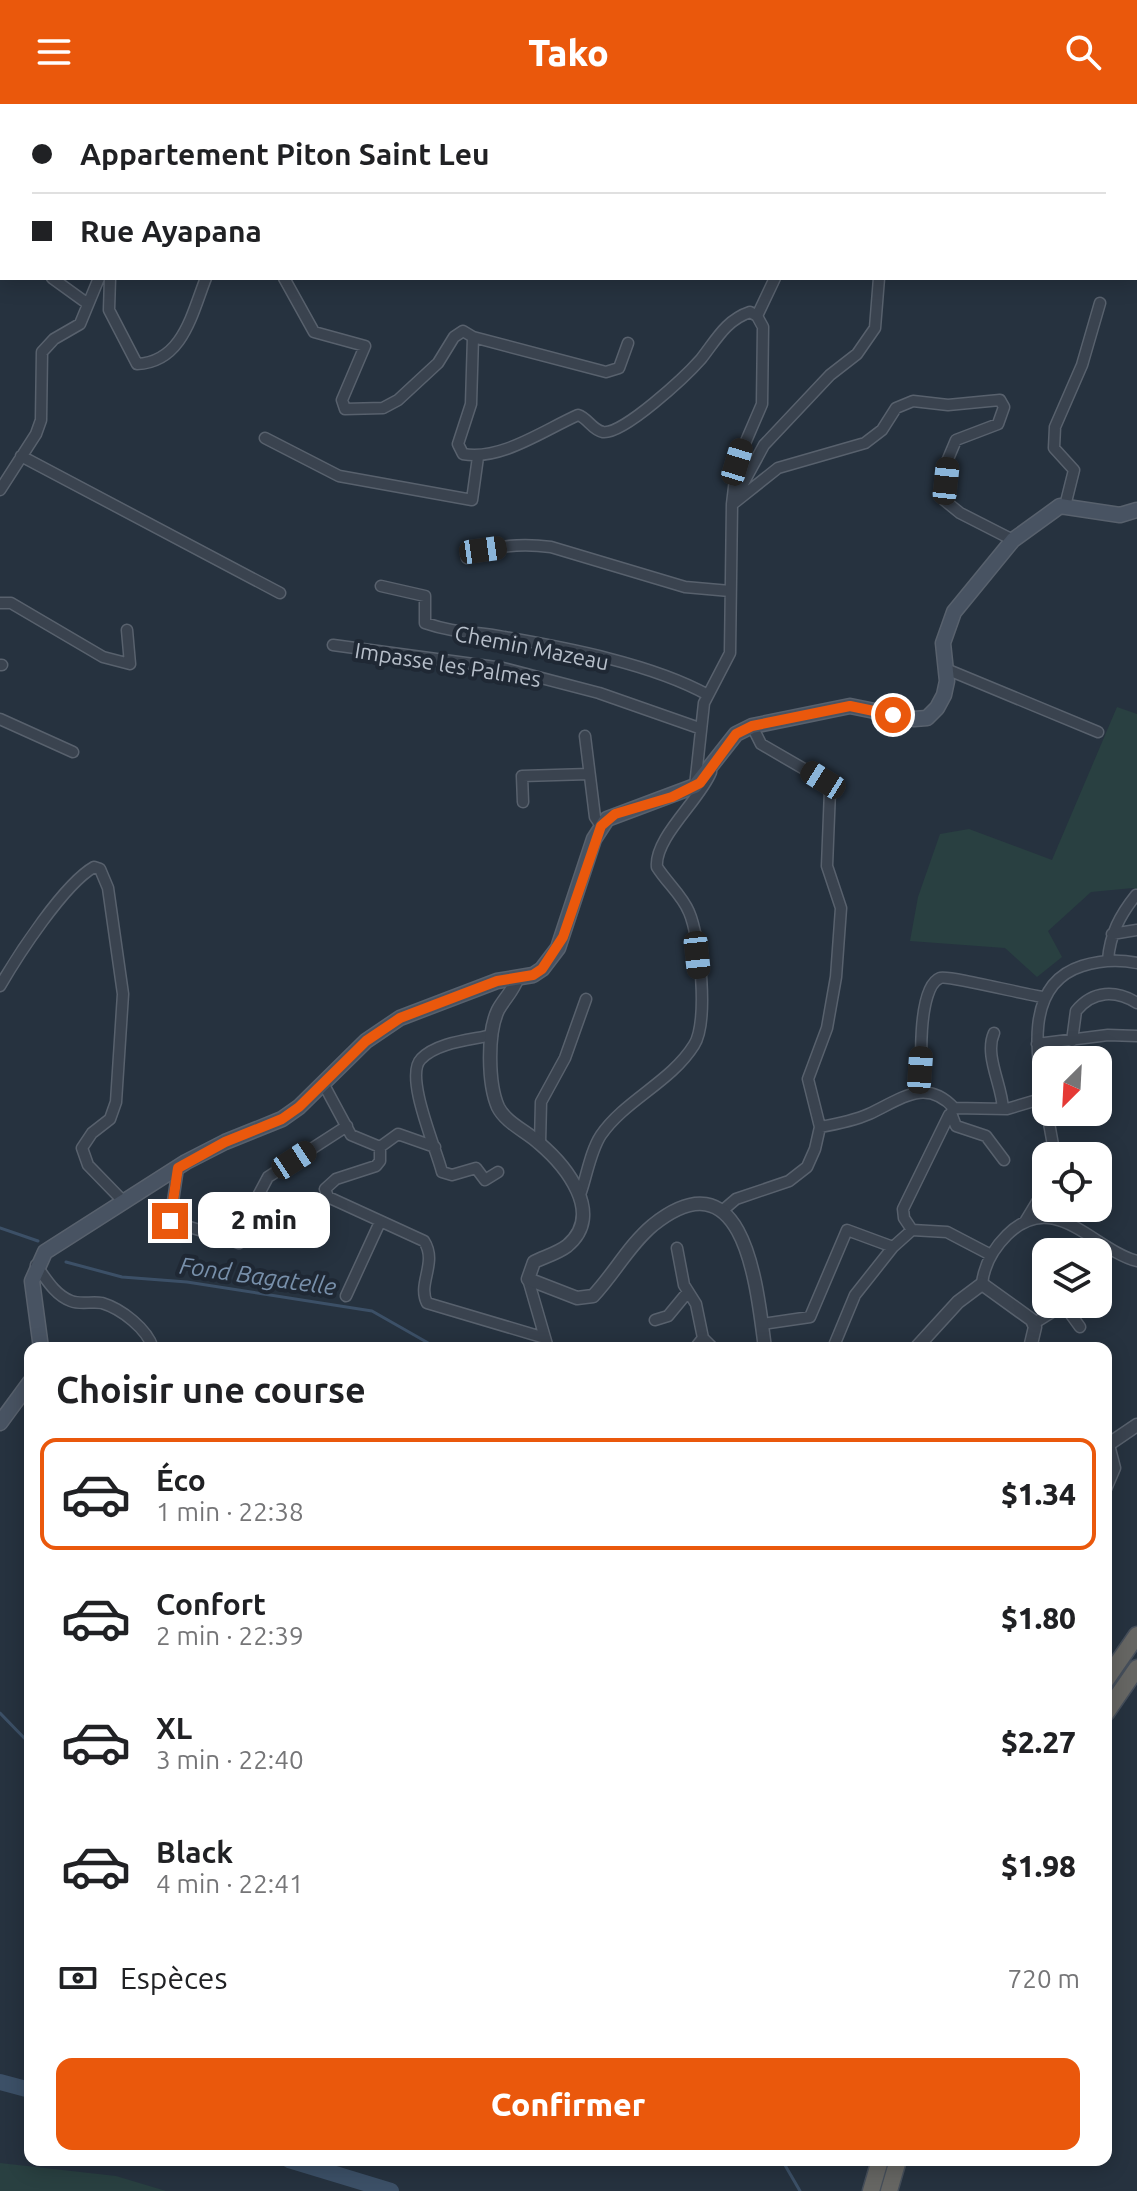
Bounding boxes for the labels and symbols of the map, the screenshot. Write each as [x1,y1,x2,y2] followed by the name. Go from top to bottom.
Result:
[719,436,755,488] car
[932,456,960,506] car
[458,535,508,565] car
[453,620,611,674] street label: Chemin Mazeau
[353,637,543,691] street label: Impasse les Palmes
[875,697,911,733] route start
[796,757,850,803] car
[683,930,711,980] car
[906,1045,934,1095] car
[1032,1046,1112,1126] north arrow
[267,1137,321,1183] car
[198,1193,330,1249] callout: 2 min
[152,1203,188,1239] route end
[178,1252,338,1300] water label: Fond Bagatelle

